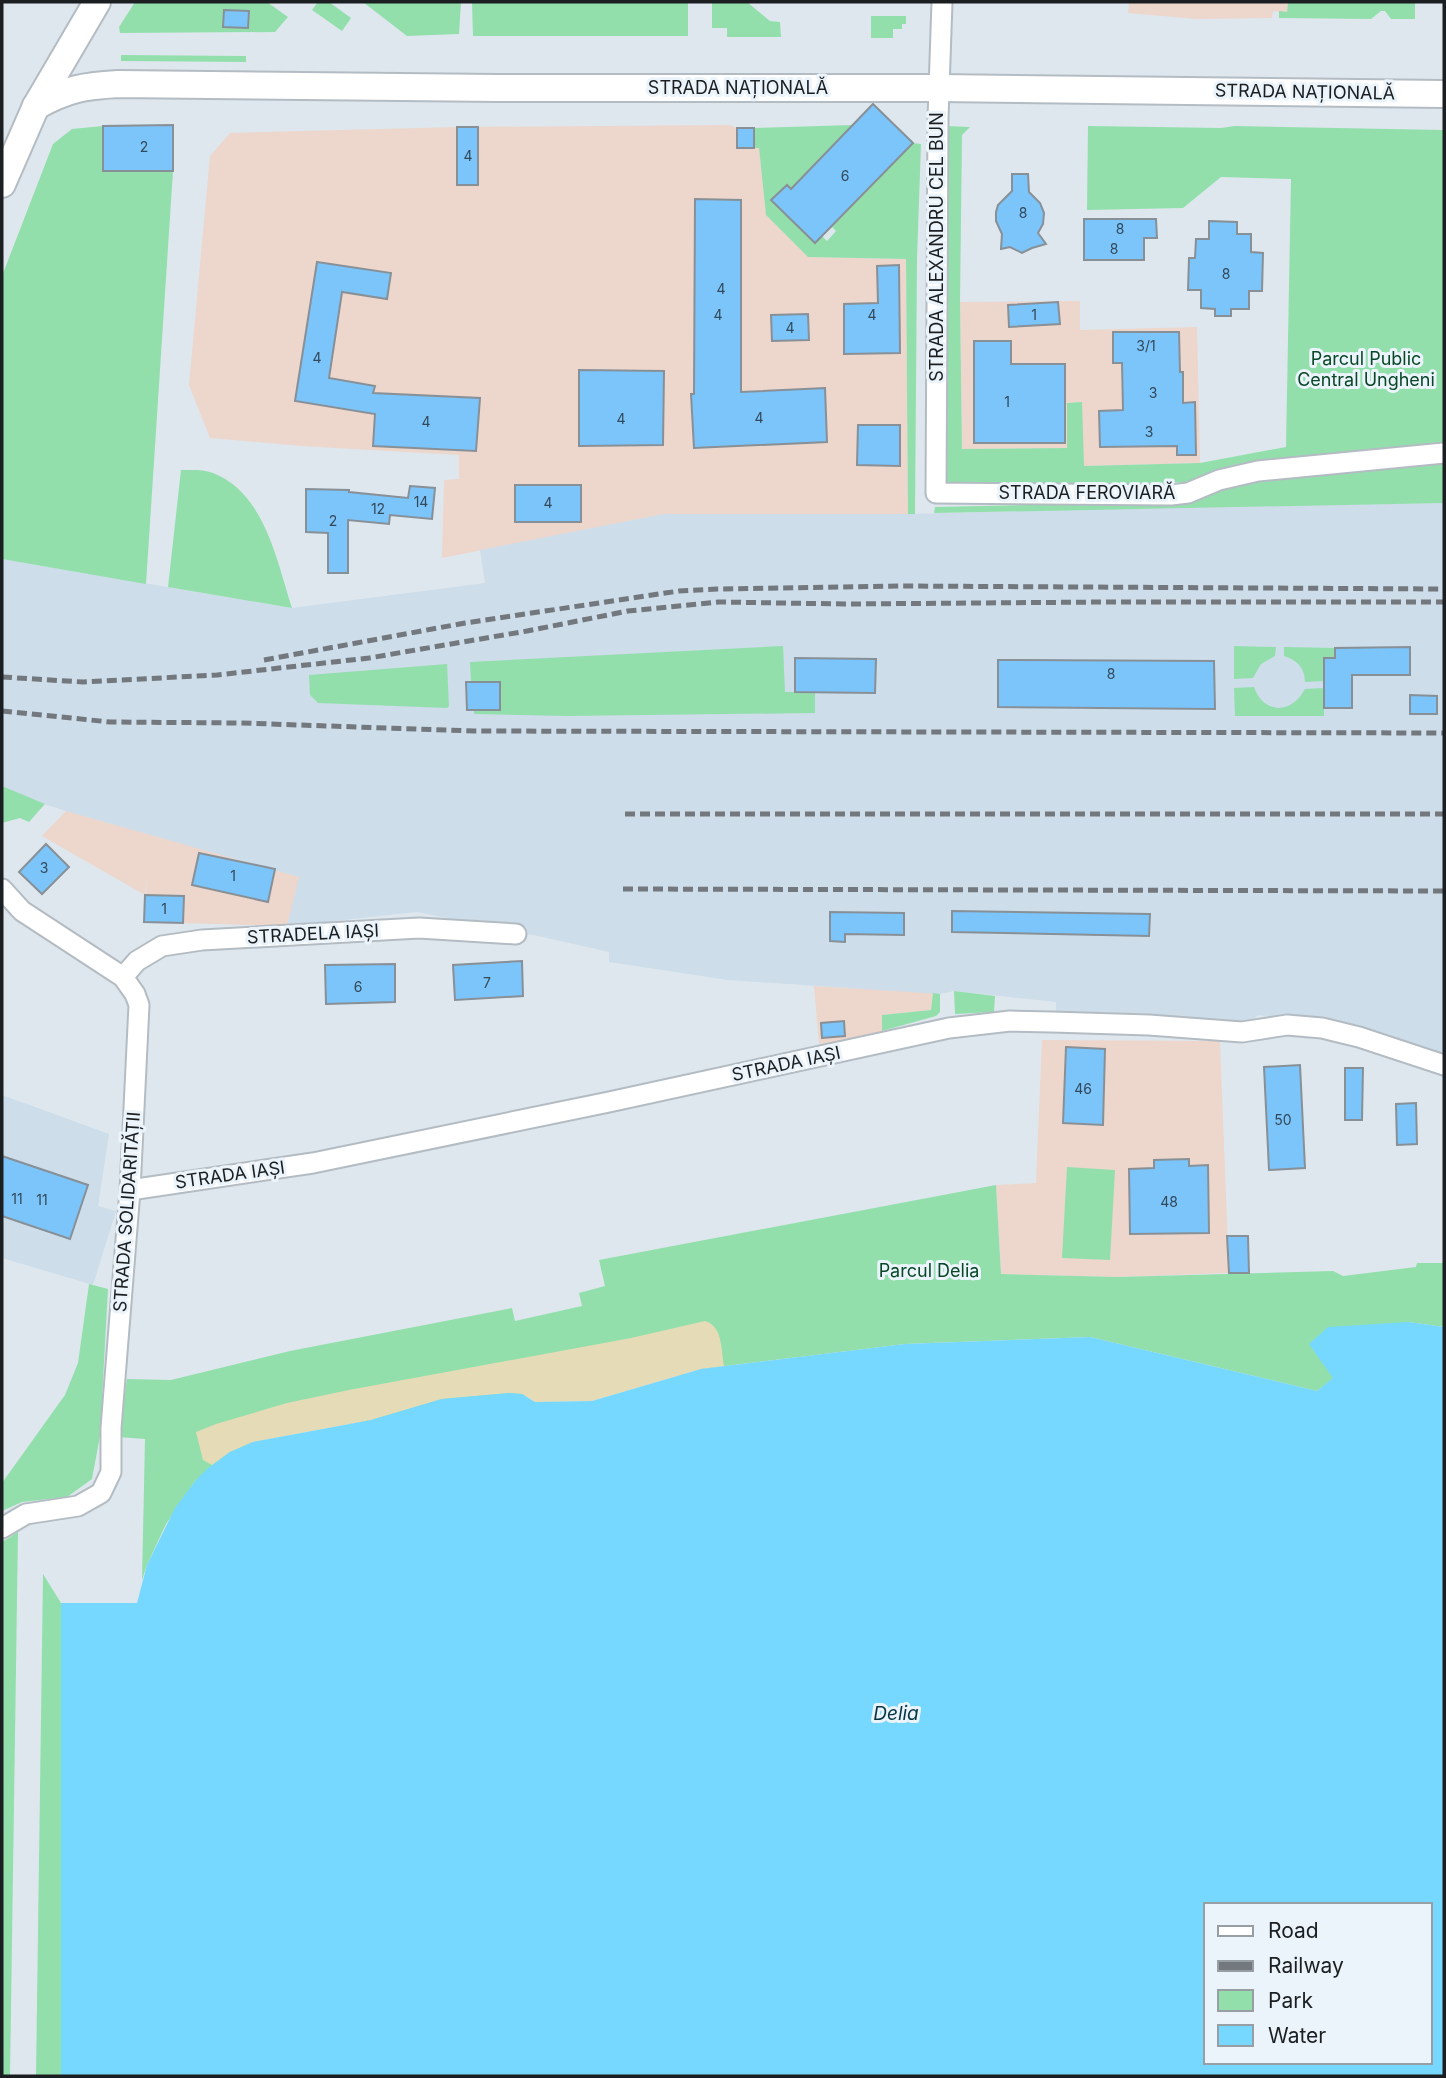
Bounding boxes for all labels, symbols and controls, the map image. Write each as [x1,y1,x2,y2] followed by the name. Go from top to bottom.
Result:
[648,76,828,99] street label: STRADA NAȚIONALĂ
[1215,78,1395,105] street label: STRADA NAȚIONALĂ
[926,112,947,382] street label: STRADA ALEXANDRU CEL BUN
[140,138,148,155] house number: 2
[463,147,473,164] house number: 4
[841,167,849,184] house number: 6
[1019,204,1027,221] house number: 8
[1116,220,1124,237] house number: 8
[1110,240,1118,257] house number: 8
[1222,265,1230,282] house number: 8
[716,280,726,297] house number: 4
[713,306,723,323] house number: 4
[867,306,877,323] house number: 4
[1031,306,1037,323] house number: 1
[785,319,795,336] house number: 4
[1136,337,1156,354] house number: 3/1
[1297,348,1435,390] park label: Parcul Public Central Ungheni
[312,349,322,366] house number: 4
[1149,384,1157,401] house number: 3
[1004,393,1010,410] house number: 1
[754,409,764,426] house number: 4
[616,410,626,427] house number: 4
[421,413,431,430] house number: 4
[1145,423,1153,440] house number: 3
[999,481,1175,503] street label: STRADA FEROVIARĂ
[414,493,428,510] house number: 14
[543,494,553,511] house number: 4
[371,500,385,517] house number: 12
[329,512,337,529] house number: 2
[1107,665,1115,682] house number: 8
[40,859,48,876] house number: 3
[230,867,236,884] house number: 1
[161,900,167,917] house number: 1
[246,920,380,948] street label: STRADELA IAȘI
[483,974,491,991] house number: 7
[354,978,362,995] house number: 6
[730,1042,842,1086] street label: STRADA IAȘI
[1074,1080,1092,1097] house number: 46
[108,1111,145,1313] street label: STRADA SOLIDARITĂȚII
[1274,1111,1292,1128] house number: 50
[174,1156,286,1194] street label: STRADA IAȘI
[11,1190,23,1207] house number: 11
[36,1191,48,1208] house number: 11
[1160,1193,1178,1210] house number: 48
[879,1260,979,1281] park label: Parcul Delia
[873,1702,919,1725] water label: Delia
[1204,1903,1432,2064] legend
[1268,1918,1319,1943] text: Road
[1268,1953,1344,1978] text: Railway
[1268,1988,1313,2013] text: Park
[1268,2023,1326,2048] text: Water

